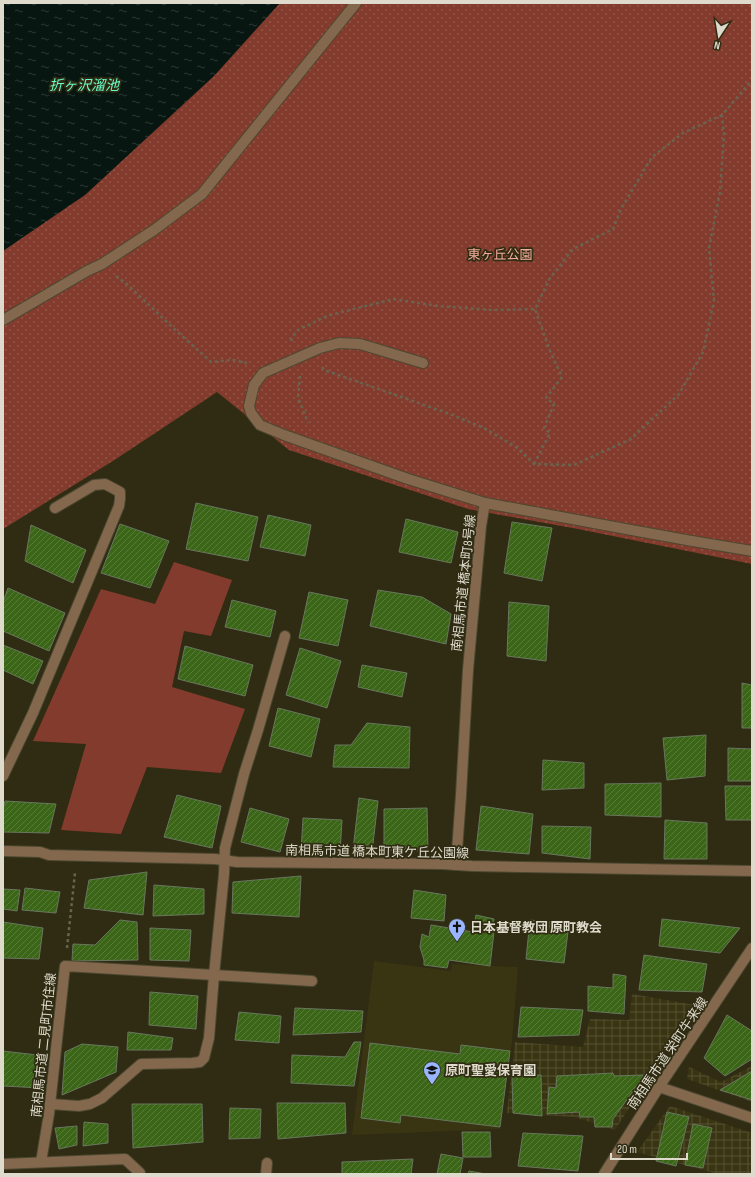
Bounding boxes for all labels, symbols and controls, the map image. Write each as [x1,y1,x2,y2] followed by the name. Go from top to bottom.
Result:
[699,16,739,56] north arrow
[713,38,721,52] text: N
[49,77,121,94] water label: 折ヶ沢溜池
[467,247,533,263] park label: 東ヶ丘公園
[449,514,479,652] street label: 南相馬市道 橋本町8号線
[285,842,469,862] street label: 南相馬市道 橋本町東ケ丘公園線
[447,917,467,942] church icon: 日本基督教団 原町教会
[470,920,602,936] place label: 日本基督教団 原町教会
[28,972,60,1118] street label: 南相馬市道 二見町市住線
[624,994,711,1113] street label: 南相馬市道 栄町牛来線
[422,1060,442,1085] school or university icon: 原町聖愛保育園
[445,1063,536,1079] place label: 原町聖愛保育園
[611,1135,687,1161] scale bar
[617,1142,637,1157] text: 20 m

